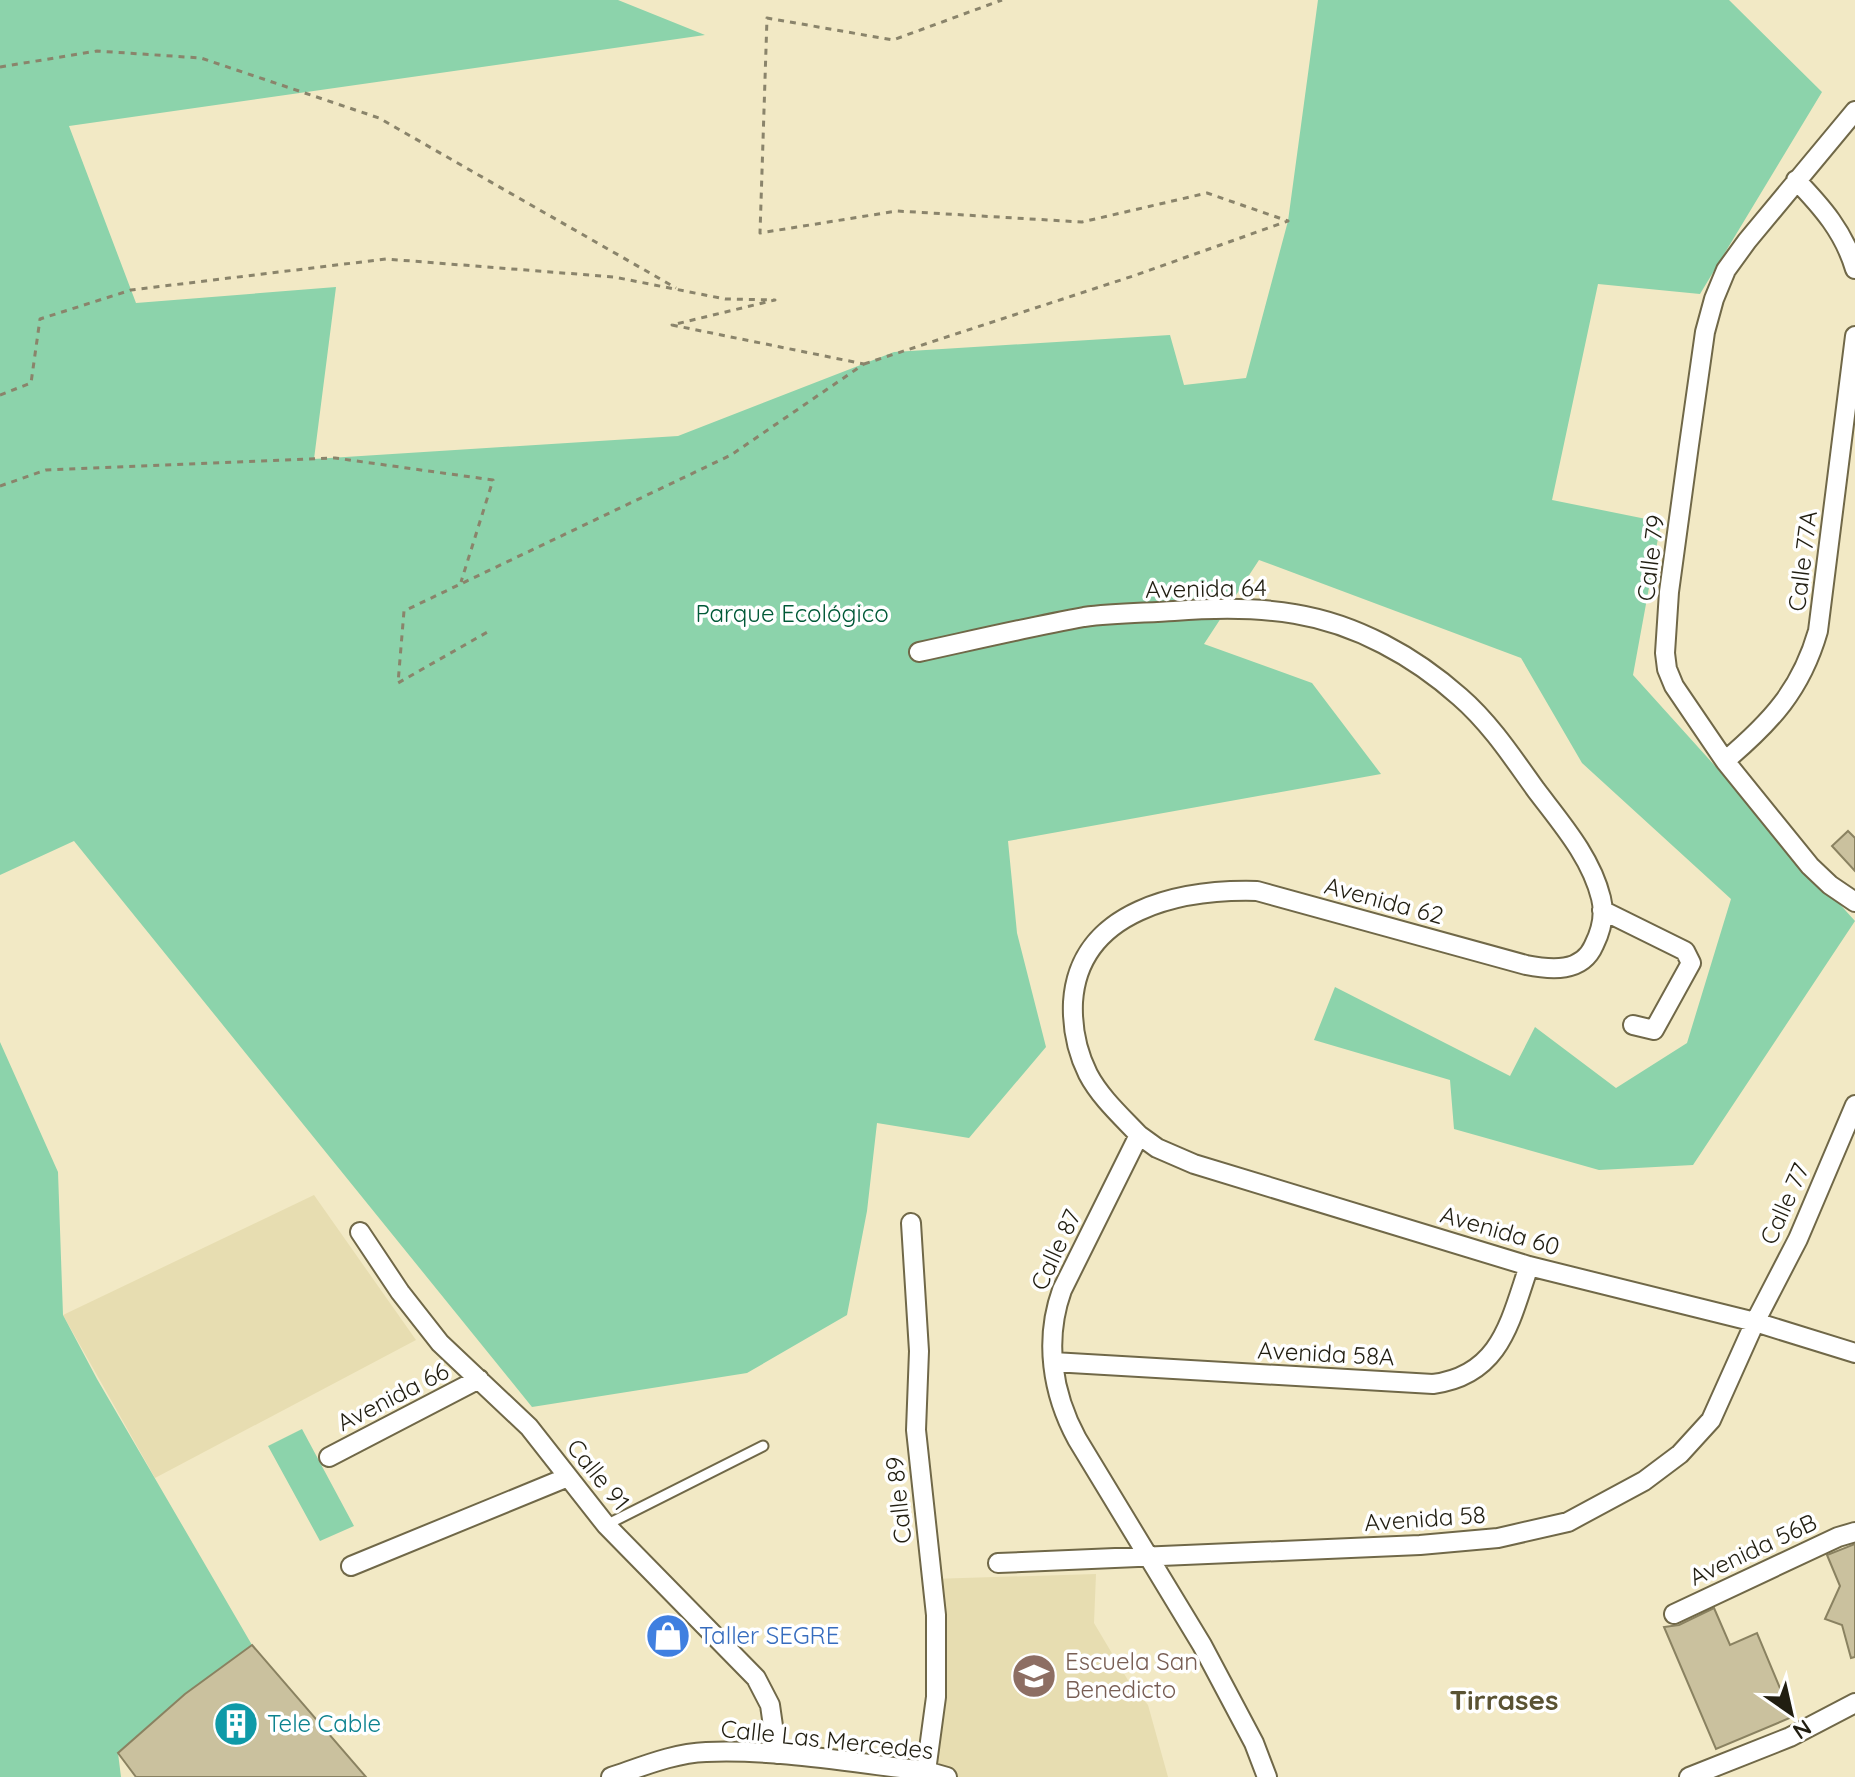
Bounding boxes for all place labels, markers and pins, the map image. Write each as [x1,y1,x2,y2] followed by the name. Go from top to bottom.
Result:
[644,1612,692,1660] shop icon: Taller SEGRE
[699,1620,839,1650] place label: Taller SEGRE
[1065,1646,1198,1704] place label: Escuela San Benedicto
[1010,1652,1058,1700] school or university icon: Escuela San Benedicto
[212,1700,260,1748] building icon: Tele Cable
[267,1708,381,1738] place label: Tele Cable

